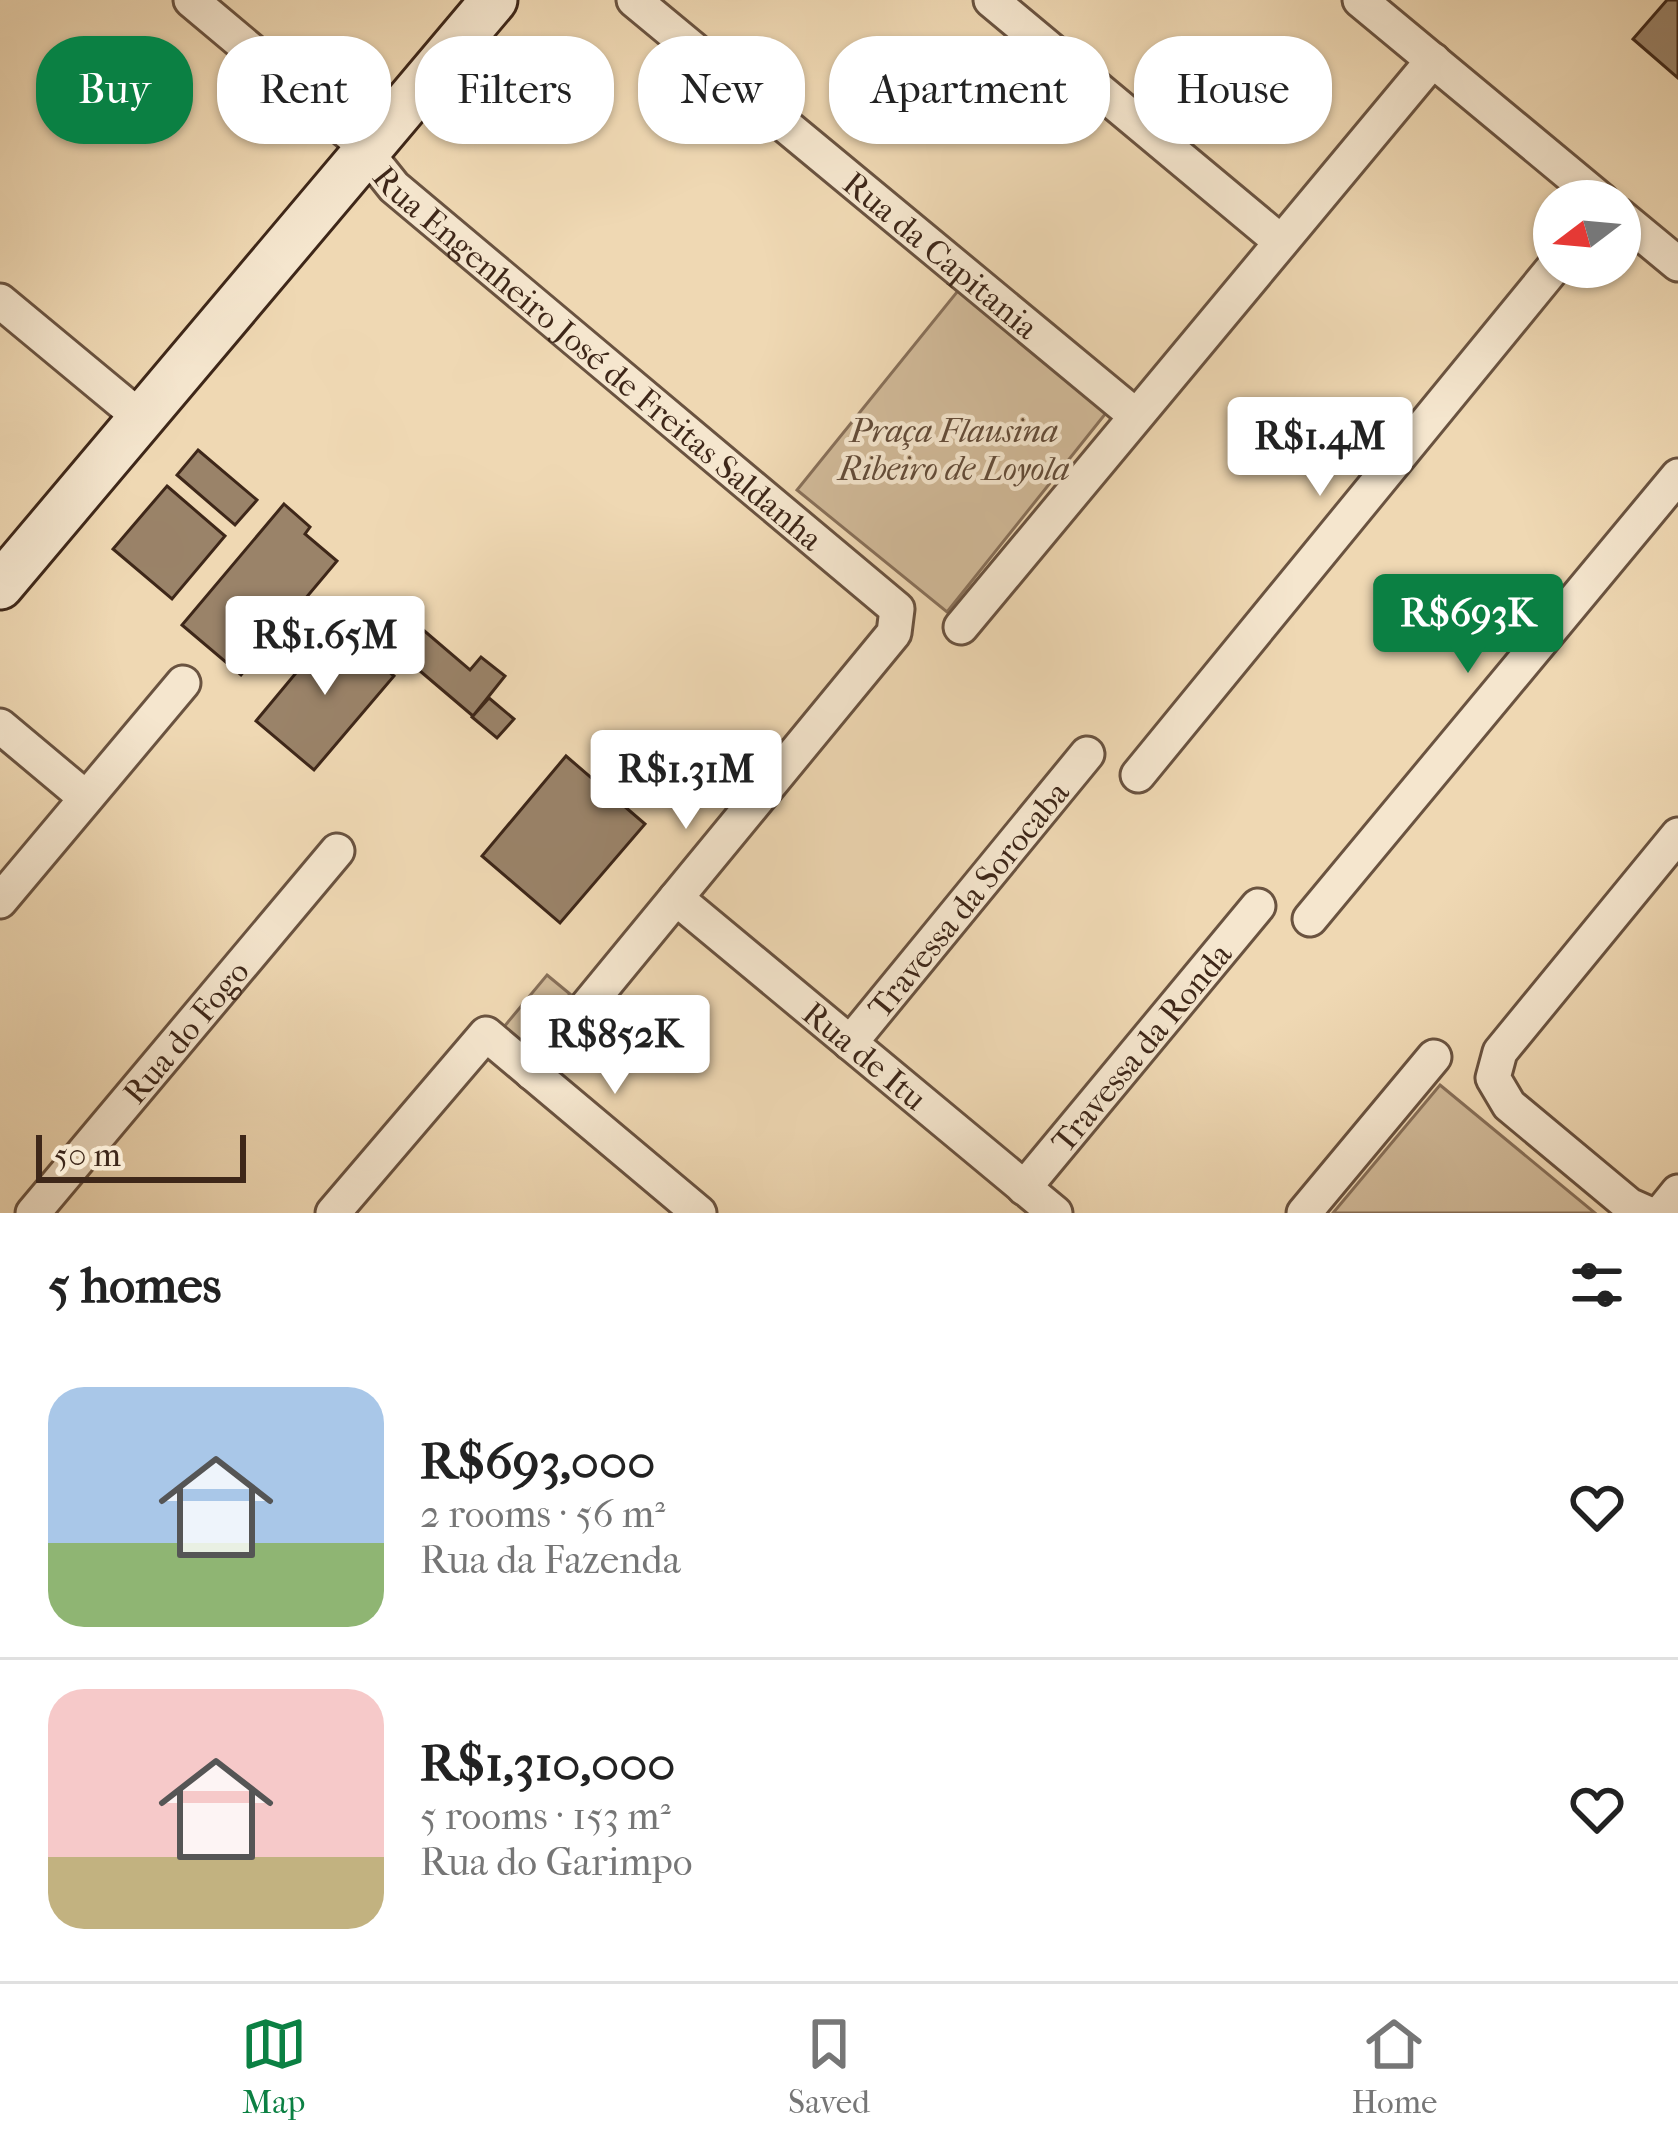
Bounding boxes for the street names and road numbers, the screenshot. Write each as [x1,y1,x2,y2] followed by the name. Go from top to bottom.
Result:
[364,159,830,560] street label: Rua Engenheiro José de Freitas Saldanha
[835,164,1046,348] street label: Rua da Capitania
[861,773,1078,1026] street label: Travessa da Sorocaba
[1044,935,1241,1161] street label: Travessa da Ronda
[115,953,258,1112] street label: Rua do Fogo
[795,994,934,1119] street label: Rua de Itu

